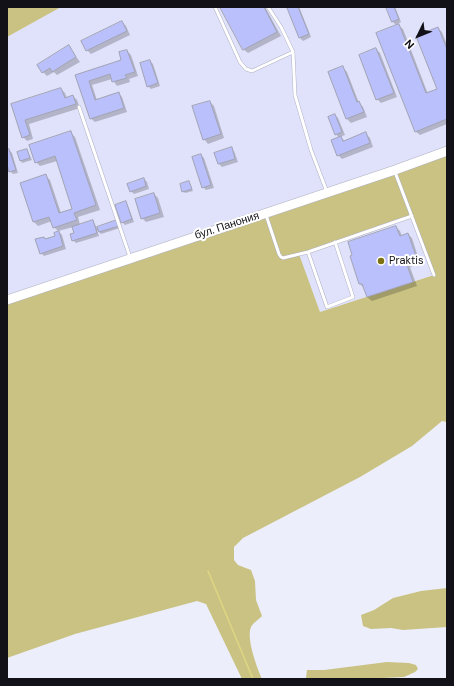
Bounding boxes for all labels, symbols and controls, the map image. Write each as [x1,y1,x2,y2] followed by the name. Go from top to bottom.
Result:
[398,16,438,56] north arrow
[401,36,417,52] text: N
[193,209,261,243] street label: бул. Панония
[389,254,423,268] place label: Praktis
[376,256,386,266] marker: Praktis

